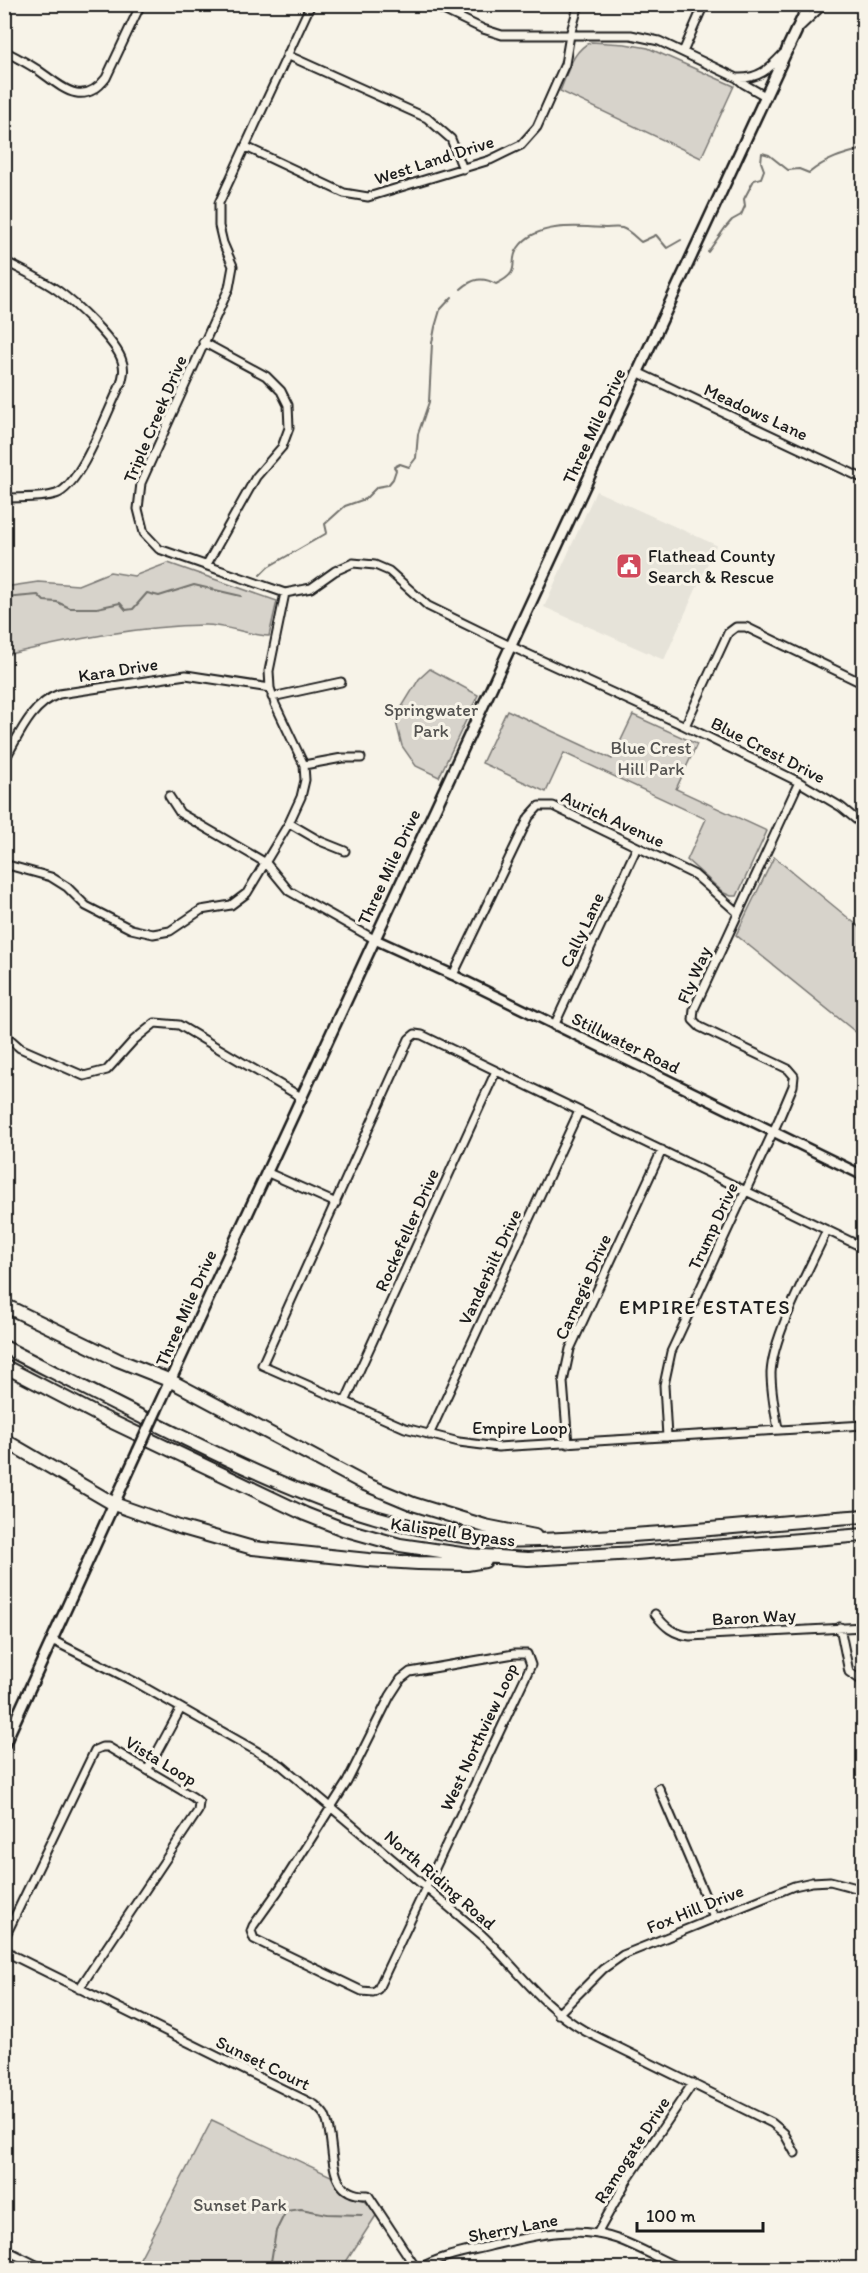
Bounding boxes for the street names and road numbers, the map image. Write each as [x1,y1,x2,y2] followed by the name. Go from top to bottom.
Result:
[371,130,497,190] street label: West Land Drive
[118,352,192,486] street label: Triple Creek Drive
[558,365,630,487] street label: Three Mile Drive
[700,378,812,446] street label: Meadows Lane
[76,653,160,687] street label: Kara Drive
[707,712,829,788] street label: Blue Crest Drive
[558,786,668,852] street label: Aurich Avenue
[353,806,425,928] street label: Three Mile Drive
[555,889,609,971] street label: Cally Lane
[672,943,716,1007] street label: Fly Way
[568,1007,684,1079] street label: Stillwater Road
[370,1165,444,1295] street label: Rockefeller Drive
[683,1179,743,1273] street label: Trump Drive
[454,1206,526,1328] street label: Vanderbilt Drive
[550,1231,616,1343] street label: Carnegie Drive
[150,1246,222,1370] street label: Three Mile Drive
[472,1417,568,1439] street label: Empire Loop
[389,1512,517,1552] street label: Kalispell Bypass
[711,1604,797,1630] street label: Baron Way
[435,1659,523,1814] street label: West Northview Loop
[121,1731,201,1791] street label: Vista Loop
[380,1826,500,1935] street label: North Riding Road
[643,1880,747,1938] street label: Fox Hill Drive
[212,2031,314,2095] street label: Sunset Court
[589,2092,675,2208] street label: Ramogate Drive
[466,2209,560,2247] street label: Sherry Lane

